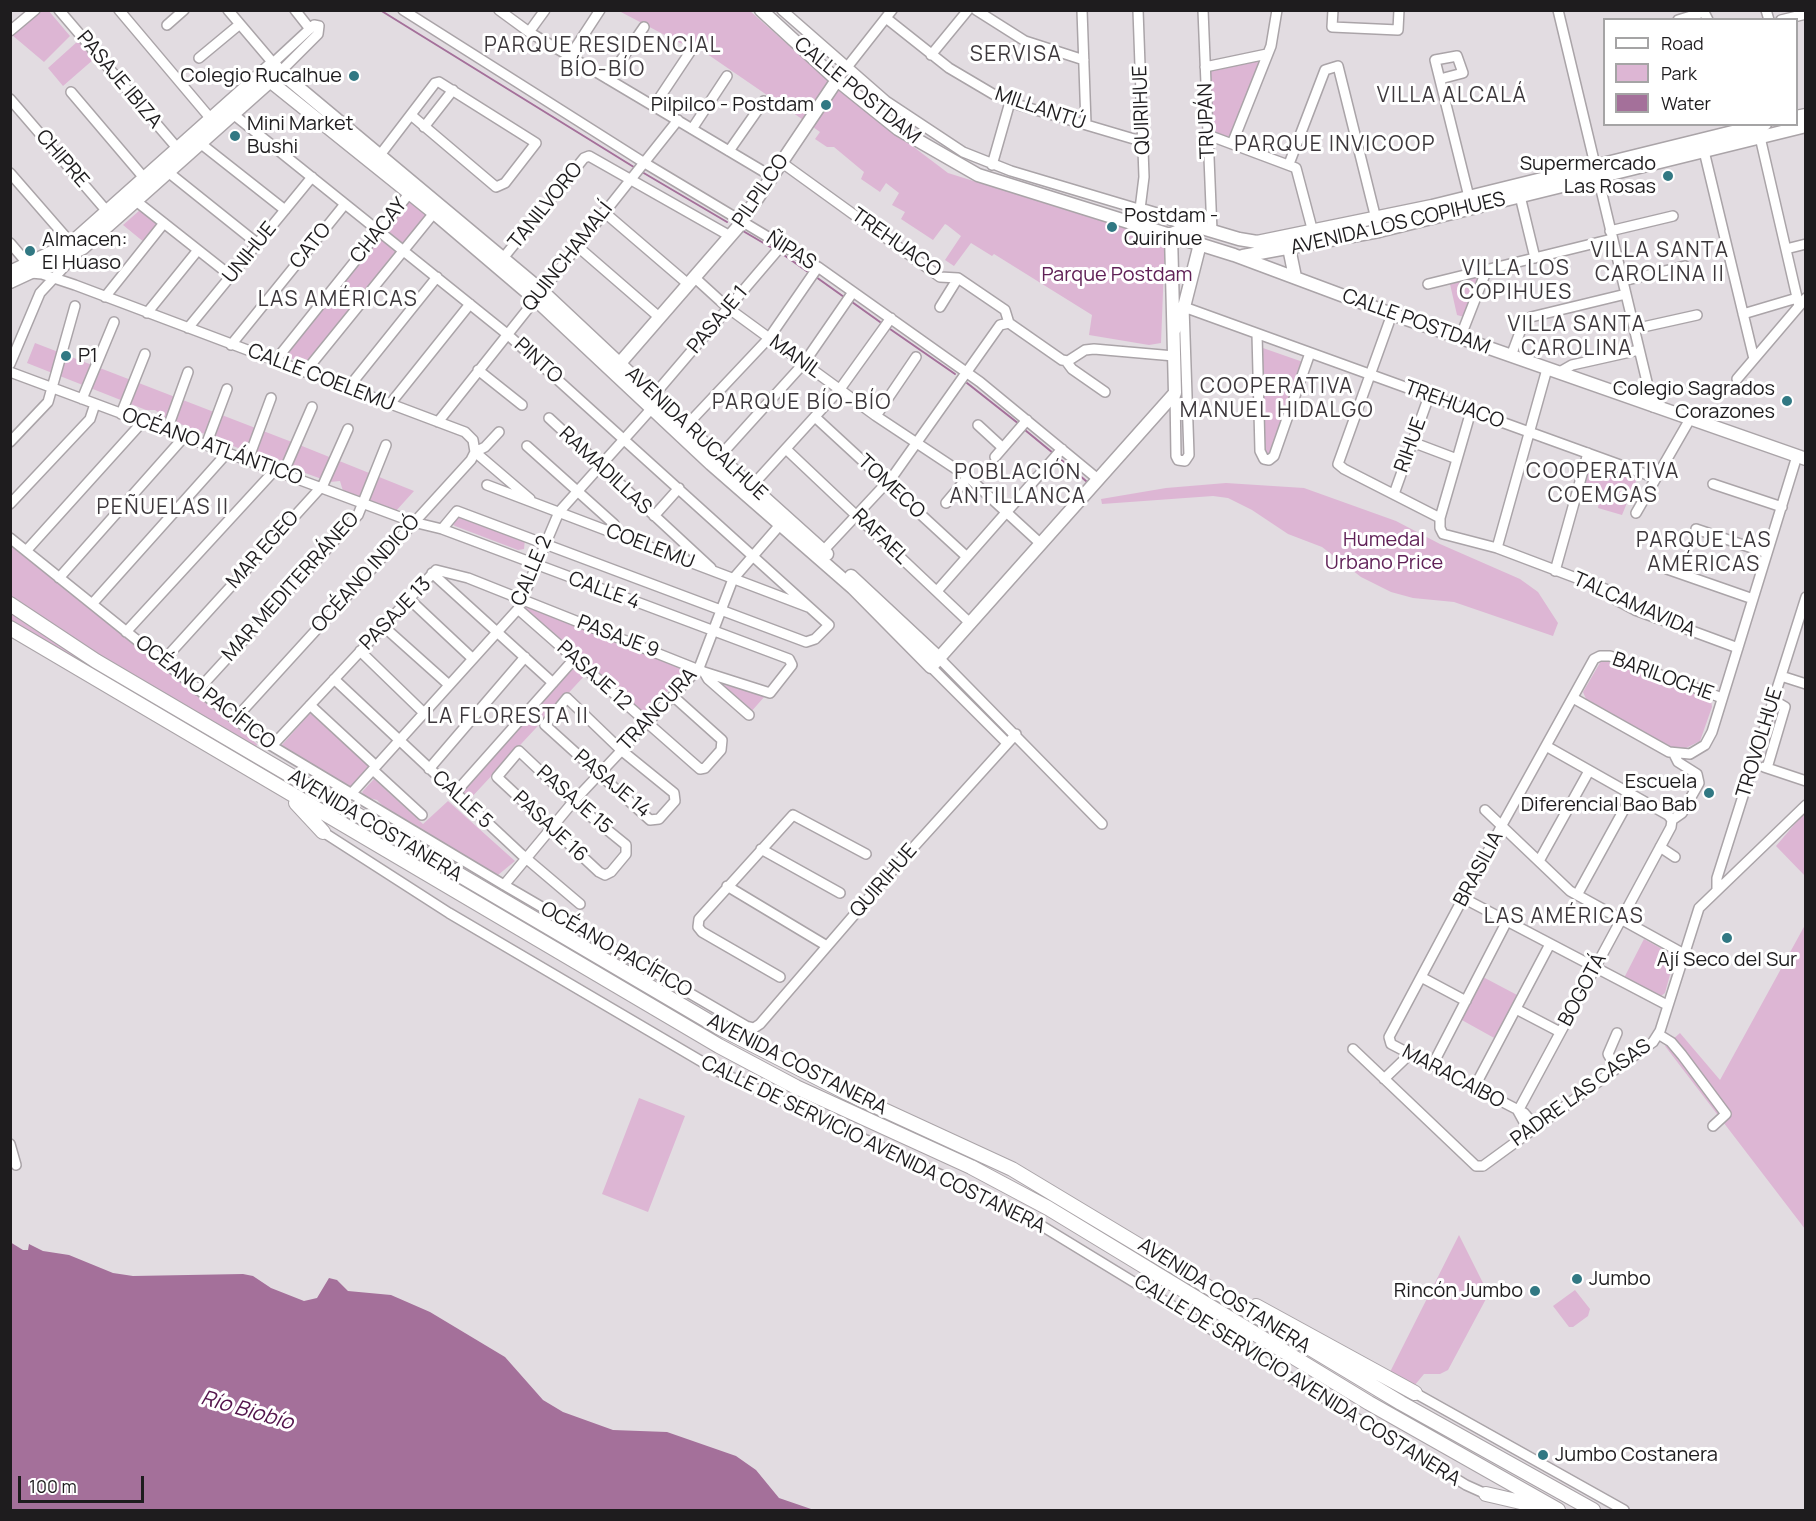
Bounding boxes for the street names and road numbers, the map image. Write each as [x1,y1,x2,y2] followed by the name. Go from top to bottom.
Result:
[71,26,167,134] street label: PASAJE IBIZA
[789,33,925,149] street label: CALLE POSTDAM
[1128,65,1156,155] street label: QUIRIHUE
[992,82,1088,136] street label: MILLANTÚ
[1194,83,1220,159] street label: TRUPÁN
[30,125,94,193] street label: CHIPRE
[728,150,794,232] street label: PILPILCO
[504,158,588,254] street label: TANILVORO
[1288,188,1508,260] street label: AVENIDA LOS COPIHUES
[346,194,412,268] street label: CHACAY
[518,198,618,316] street label: QUINCHAMALÍ
[846,203,946,283] street label: TREHUACO
[218,218,282,288] street label: UNIHUE
[285,218,337,274] street label: CATO
[762,227,820,275] street label: ÑIPAS
[683,281,753,359] street label: PASAJE 1
[1339,284,1493,360] street label: CALLE POSTDAM
[764,330,826,384] street label: MANIL
[509,333,567,389] street label: PINTO
[244,339,398,417] street label: CALLE COELEMU
[620,362,772,506] street label: AVENIDA RUCALHUE
[1401,376,1507,434] street label: TREHUACO
[118,403,306,491] street label: OCÉANO ATLÁNTICO
[1390,414,1432,476] street label: RIHUE
[554,422,656,520] street label: RAMADILLAS
[853,450,929,524] street label: TOMECO
[847,504,913,570] street label: RAFAEL
[222,506,304,594] street label: MAR EGEO
[218,507,364,667] street label: MAR MEDITERRÁNEO
[307,510,425,638] street label: OCÉANO INDICÓ
[602,519,698,575] street label: COELEMU
[507,532,557,610] street label: CALLE 2
[565,567,643,615] street label: CALLE 4
[1569,567,1699,643] street label: TALCAMAVIDA
[355,573,437,655] street label: PASAJE 13
[574,610,662,664] street label: PASAJE 9
[130,631,280,755] street label: OCÉANO PACÍFICO
[552,636,636,716] street label: PASAJE 12
[1609,648,1717,706] street label: BARILOCHE
[614,664,702,756] street label: TRANCURA
[1732,685,1788,801] street label: TROVOLHUE
[569,745,655,823] street label: PASAJE 14
[531,761,617,839] street label: PASAJE 15
[284,765,466,887] street label: AVENIDA COSTANERA
[427,766,497,834] street label: CALLE 5
[508,786,592,868] street label: PASAJE 16
[1449,827,1509,911] street label: BRASILIA
[846,839,922,923] street label: QUIRIHUE
[536,897,696,1003] street label: OCÉANO PACÍFICO
[1554,949,1612,1031] street label: BOGOTÁ
[703,1009,891,1121] street label: AVENIDA COSTANERA
[1506,1034,1656,1152] street label: PADRE LAS CASAS
[1398,1040,1508,1114] street label: MARACAIBO
[697,1051,1049,1239] street label: CALLE DE SERVICIO AVENIDA COSTANERA
[1133,1233,1315,1359] street label: AVENIDA COSTANERA
[1129,1270,1465,1492] street label: CALLE DE SERVICIO AVENIDA COSTANERA

